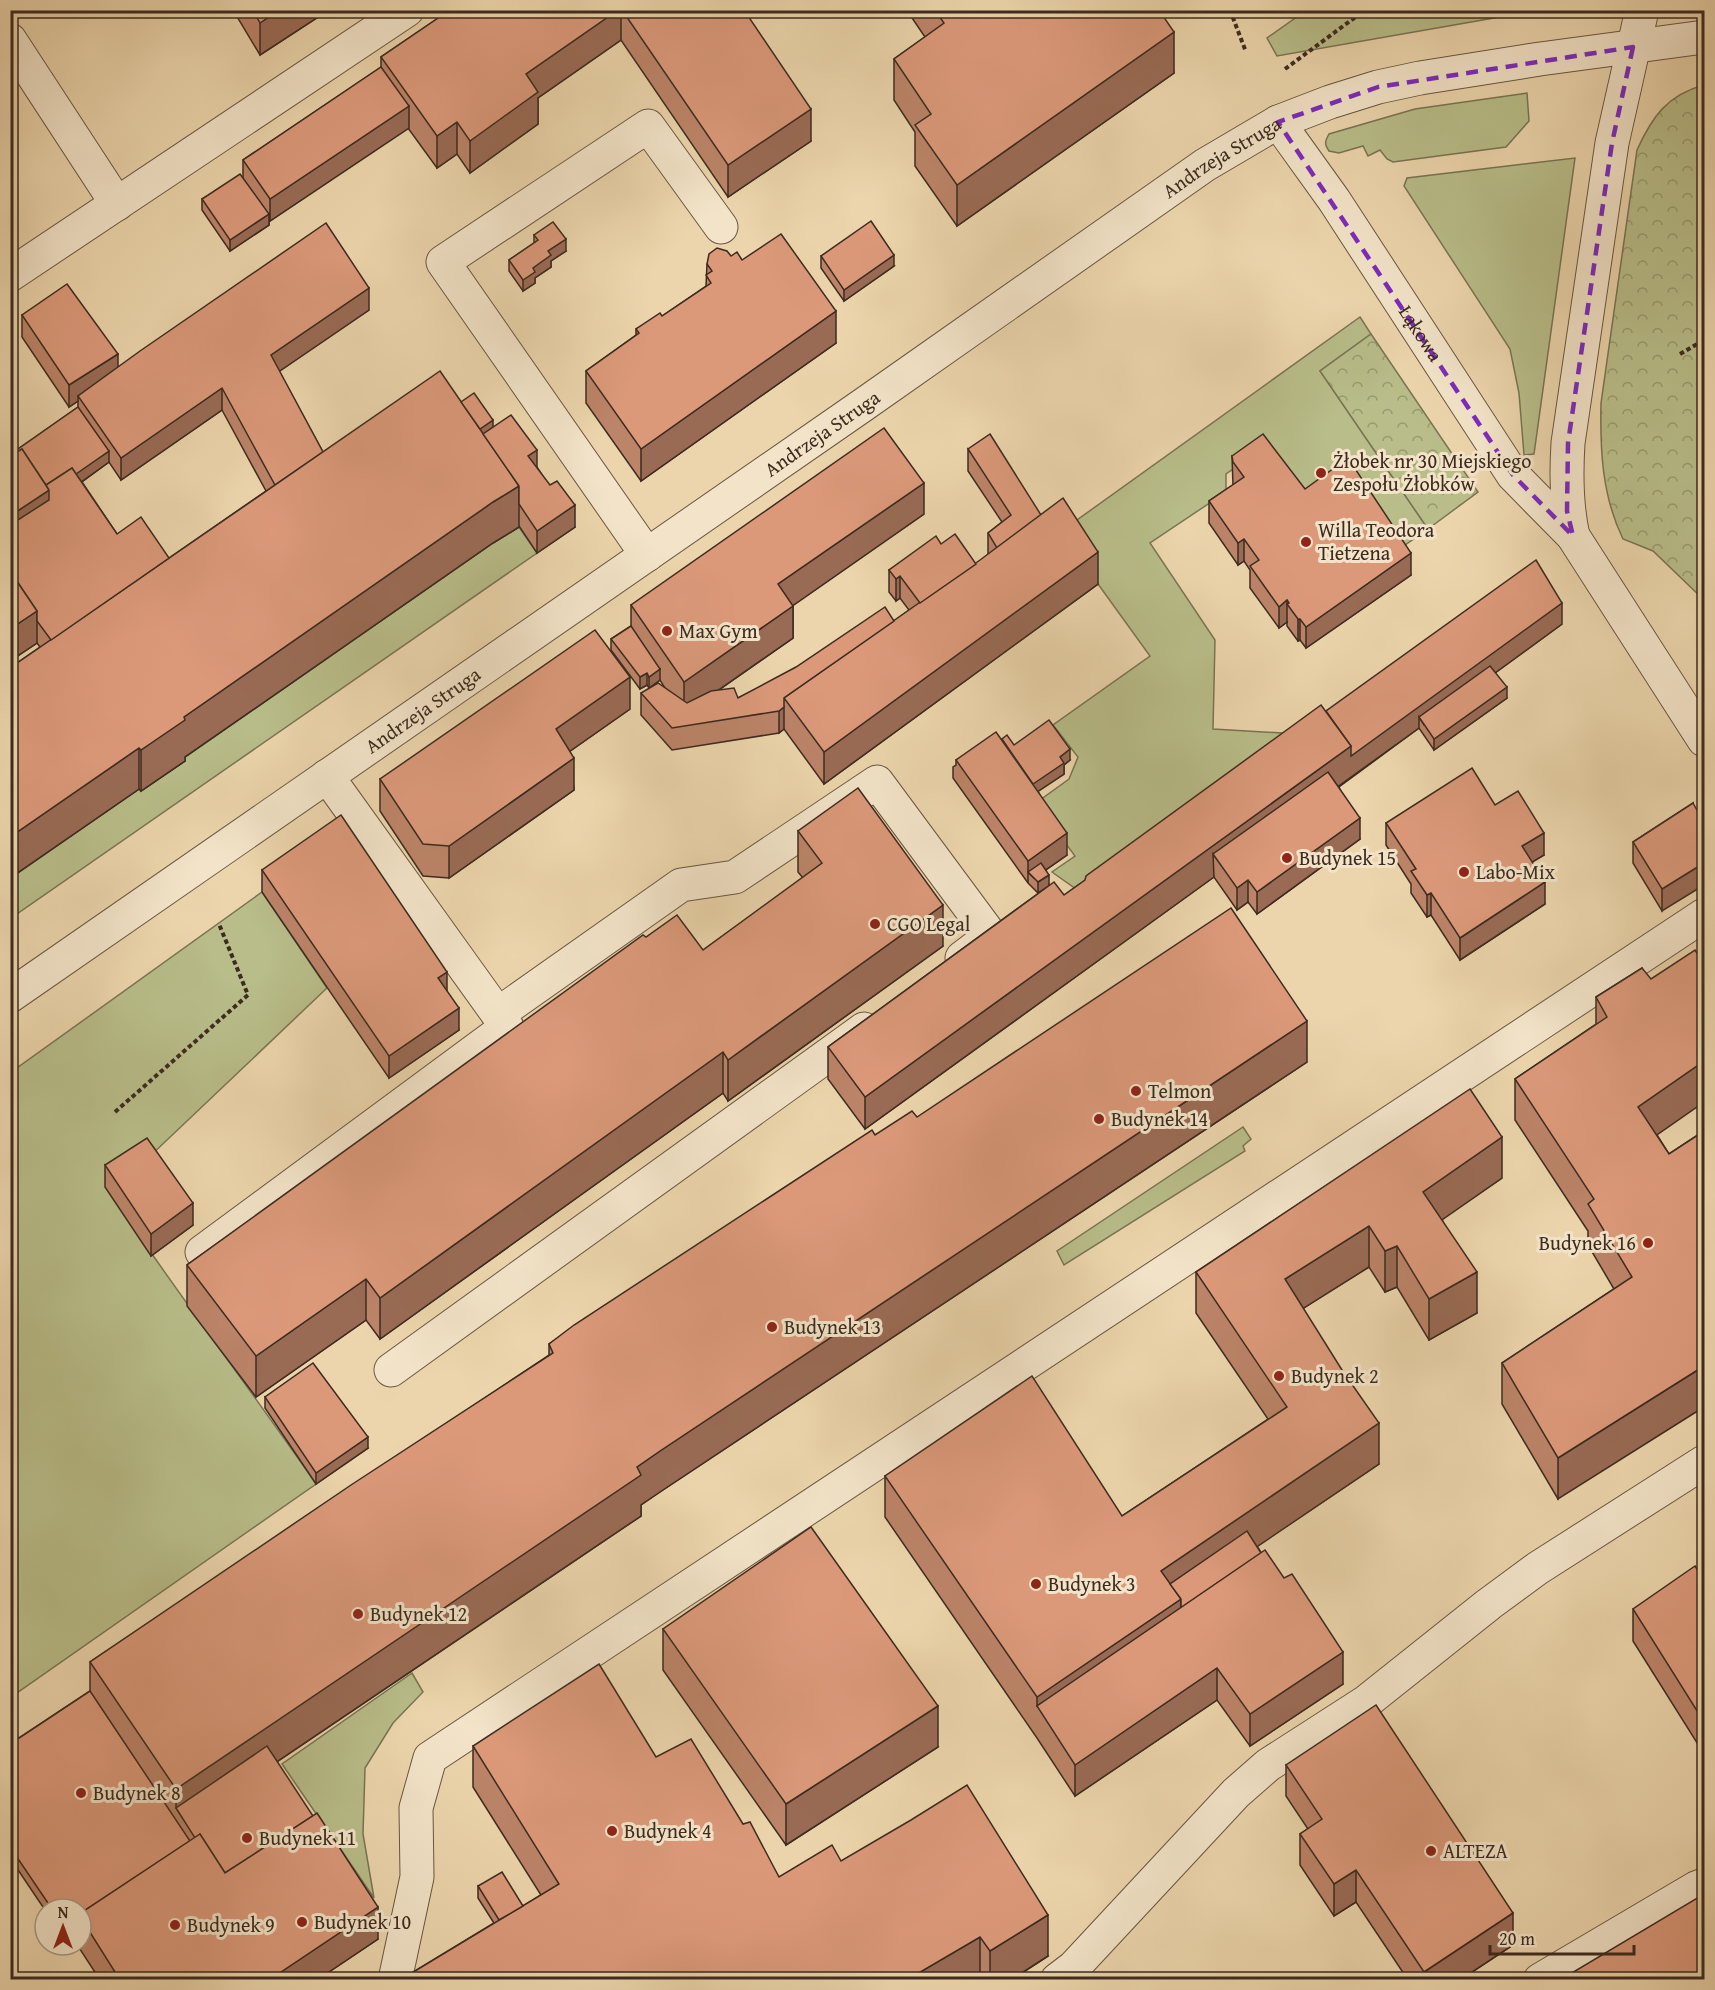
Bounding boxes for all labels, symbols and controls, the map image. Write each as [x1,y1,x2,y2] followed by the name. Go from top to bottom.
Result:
[1156,108,1287,205] street label: Andrzeja Struga
[1392,299,1451,367] street label: Łąkowa
[758,382,886,483] street label: Andrzeja Struga
[1333,446,1532,498] place label: Żłobek nr 30 Miejskiego Zespołu Żłobków
[1314,466,1328,480] marker: Żłobek nr 30 Miejskiego Zespołu Żłobków
[1318,515,1435,567] place label: Willa Teodora Tietzena
[1299,535,1313,549] marker: Willa Teodora Tietzena
[679,616,758,645] place label: Max Gym
[660,624,674,638] marker: Max Gym
[359,659,487,760] street label: Andrzeja Struga
[1299,843,1396,872] place label: Budynek 15
[1280,851,1294,865] marker: Budynek 15
[1476,857,1556,886] place label: Labo-Mix
[1457,865,1471,879] marker: Labo-Mix
[887,909,971,938] place label: CGO Legal
[868,917,882,931] marker: CGO Legal
[1148,1076,1211,1105] place label: Telmon
[1129,1084,1143,1098] marker: Telmon
[1111,1104,1208,1133] place label: Budynek 14
[1092,1112,1106,1126] marker: Budynek 14
[1539,1228,1636,1257] place label: Budynek 16
[1641,1236,1655,1250] marker: Budynek 16
[784,1312,881,1341] place label: Budynek 13
[765,1320,779,1334] marker: Budynek 13
[1291,1361,1379,1390] place label: Budynek 2
[1272,1369,1286,1383] marker: Budynek 2
[1048,1569,1136,1598] place label: Budynek 3
[1029,1577,1043,1591] marker: Budynek 3
[370,1599,467,1628] place label: Budynek 12
[351,1607,365,1621] marker: Budynek 12
[93,1778,181,1807] place label: Budynek 8
[74,1786,88,1800] marker: Budynek 8
[624,1816,712,1845] place label: Budynek 4
[259,1823,356,1852] place label: Budynek 11
[605,1824,619,1838] marker: Budynek 4
[240,1831,254,1845] marker: Budynek 11
[1443,1836,1508,1865] place label: ALTEZA
[1424,1844,1438,1858] marker: ALTEZA
[33,1897,93,1957] north arrow
[58,1900,69,1924] text: N
[314,1907,411,1936] place label: Budynek 10
[187,1910,275,1939] place label: Budynek 9
[295,1915,309,1929] marker: Budynek 10
[168,1918,182,1932] marker: Budynek 9
[1490,1918,1634,1956] scale bar
[1499,1925,1535,1952] text: 20 m

